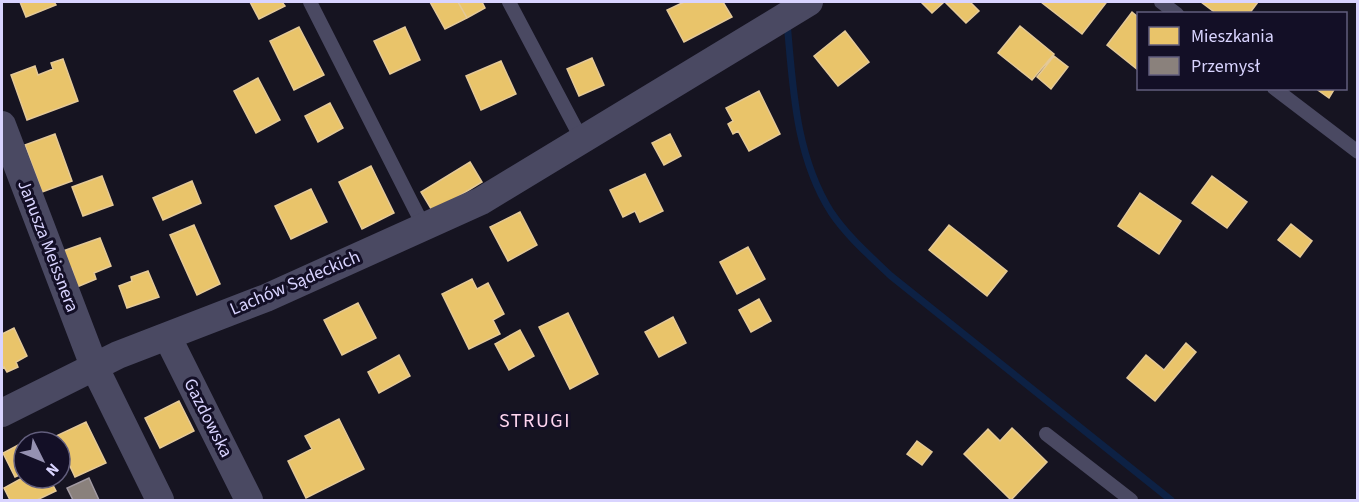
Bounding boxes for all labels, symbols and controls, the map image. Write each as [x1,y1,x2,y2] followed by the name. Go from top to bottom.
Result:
[1137,12,1347,90] legend
[1191,24,1274,49] text: Mieszkania
[1191,54,1261,79] text: Przemysł
[11,176,85,316] street label: Janusza Meissnera
[226,244,364,322] street label: Lachów Sądeckich
[177,374,239,462] street label: Gazdowska
[499,407,571,435] district label: STRUGI
[12,430,72,490] north arrow
[41,458,64,481] text: N

